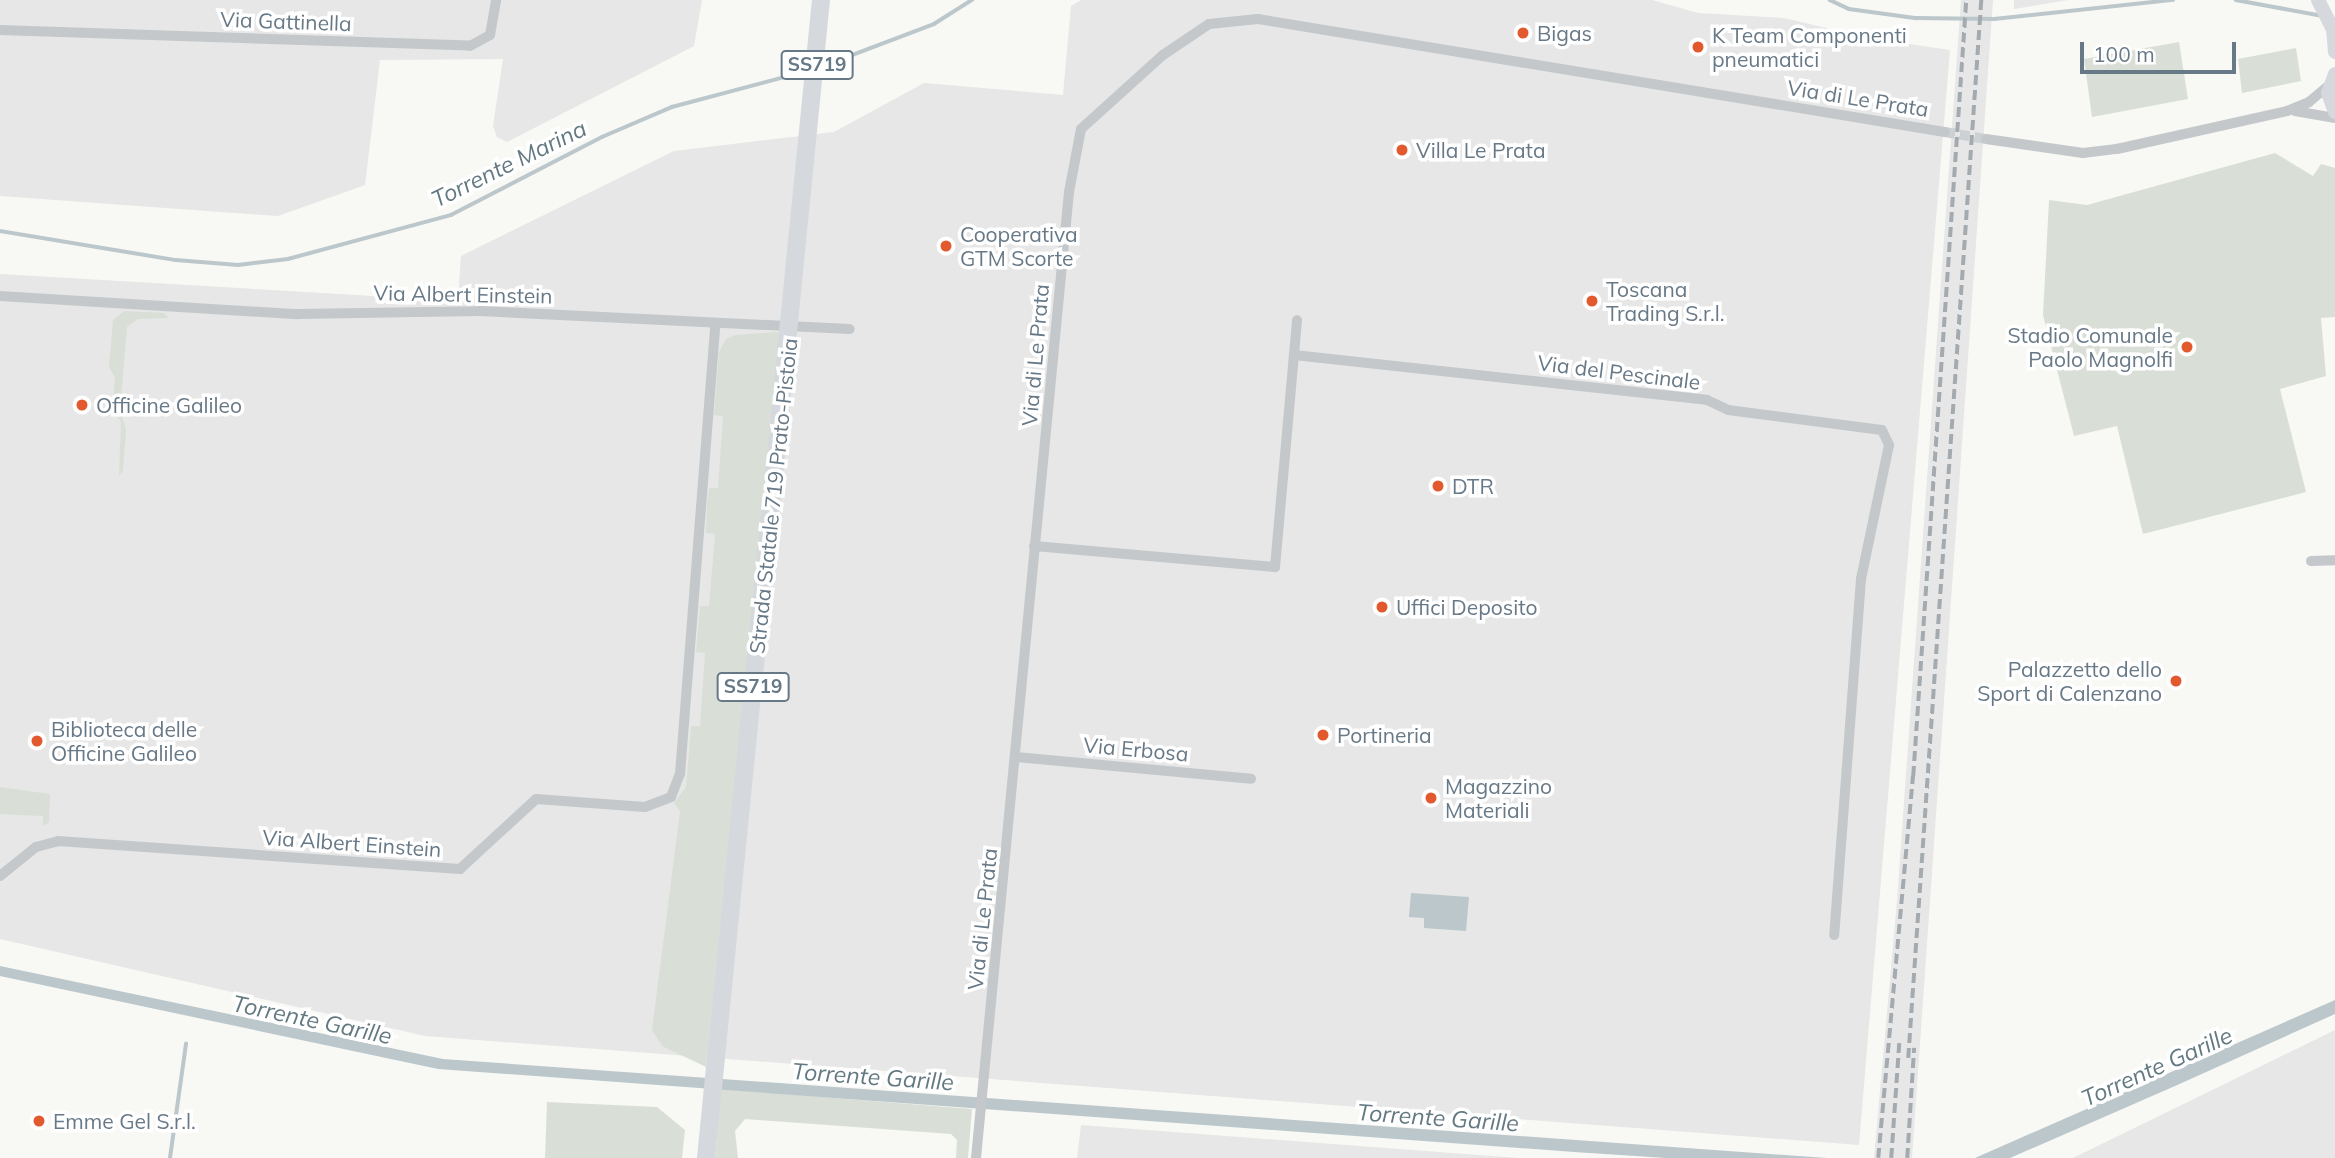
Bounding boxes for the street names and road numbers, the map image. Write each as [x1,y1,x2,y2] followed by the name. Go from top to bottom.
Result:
[220,6,352,36] street label: Via Gattinella
[780,50,854,80] road number: SS719
[1786,74,1930,122] street label: Via di Le Prata
[373,280,553,308] street label: Via Albert Einstein
[1016,283,1054,427] street label: Via di Le Prata
[744,337,802,655] street label: Strada Statale 719 Prato-Pistoia
[1536,350,1702,394] street label: Via del Pescinale
[716,672,790,702] road number: SS719
[1082,732,1190,766] street label: Via Erbosa
[262,824,442,862] street label: Via Albert Einstein
[962,847,1002,991] street label: Via di Le Prata

